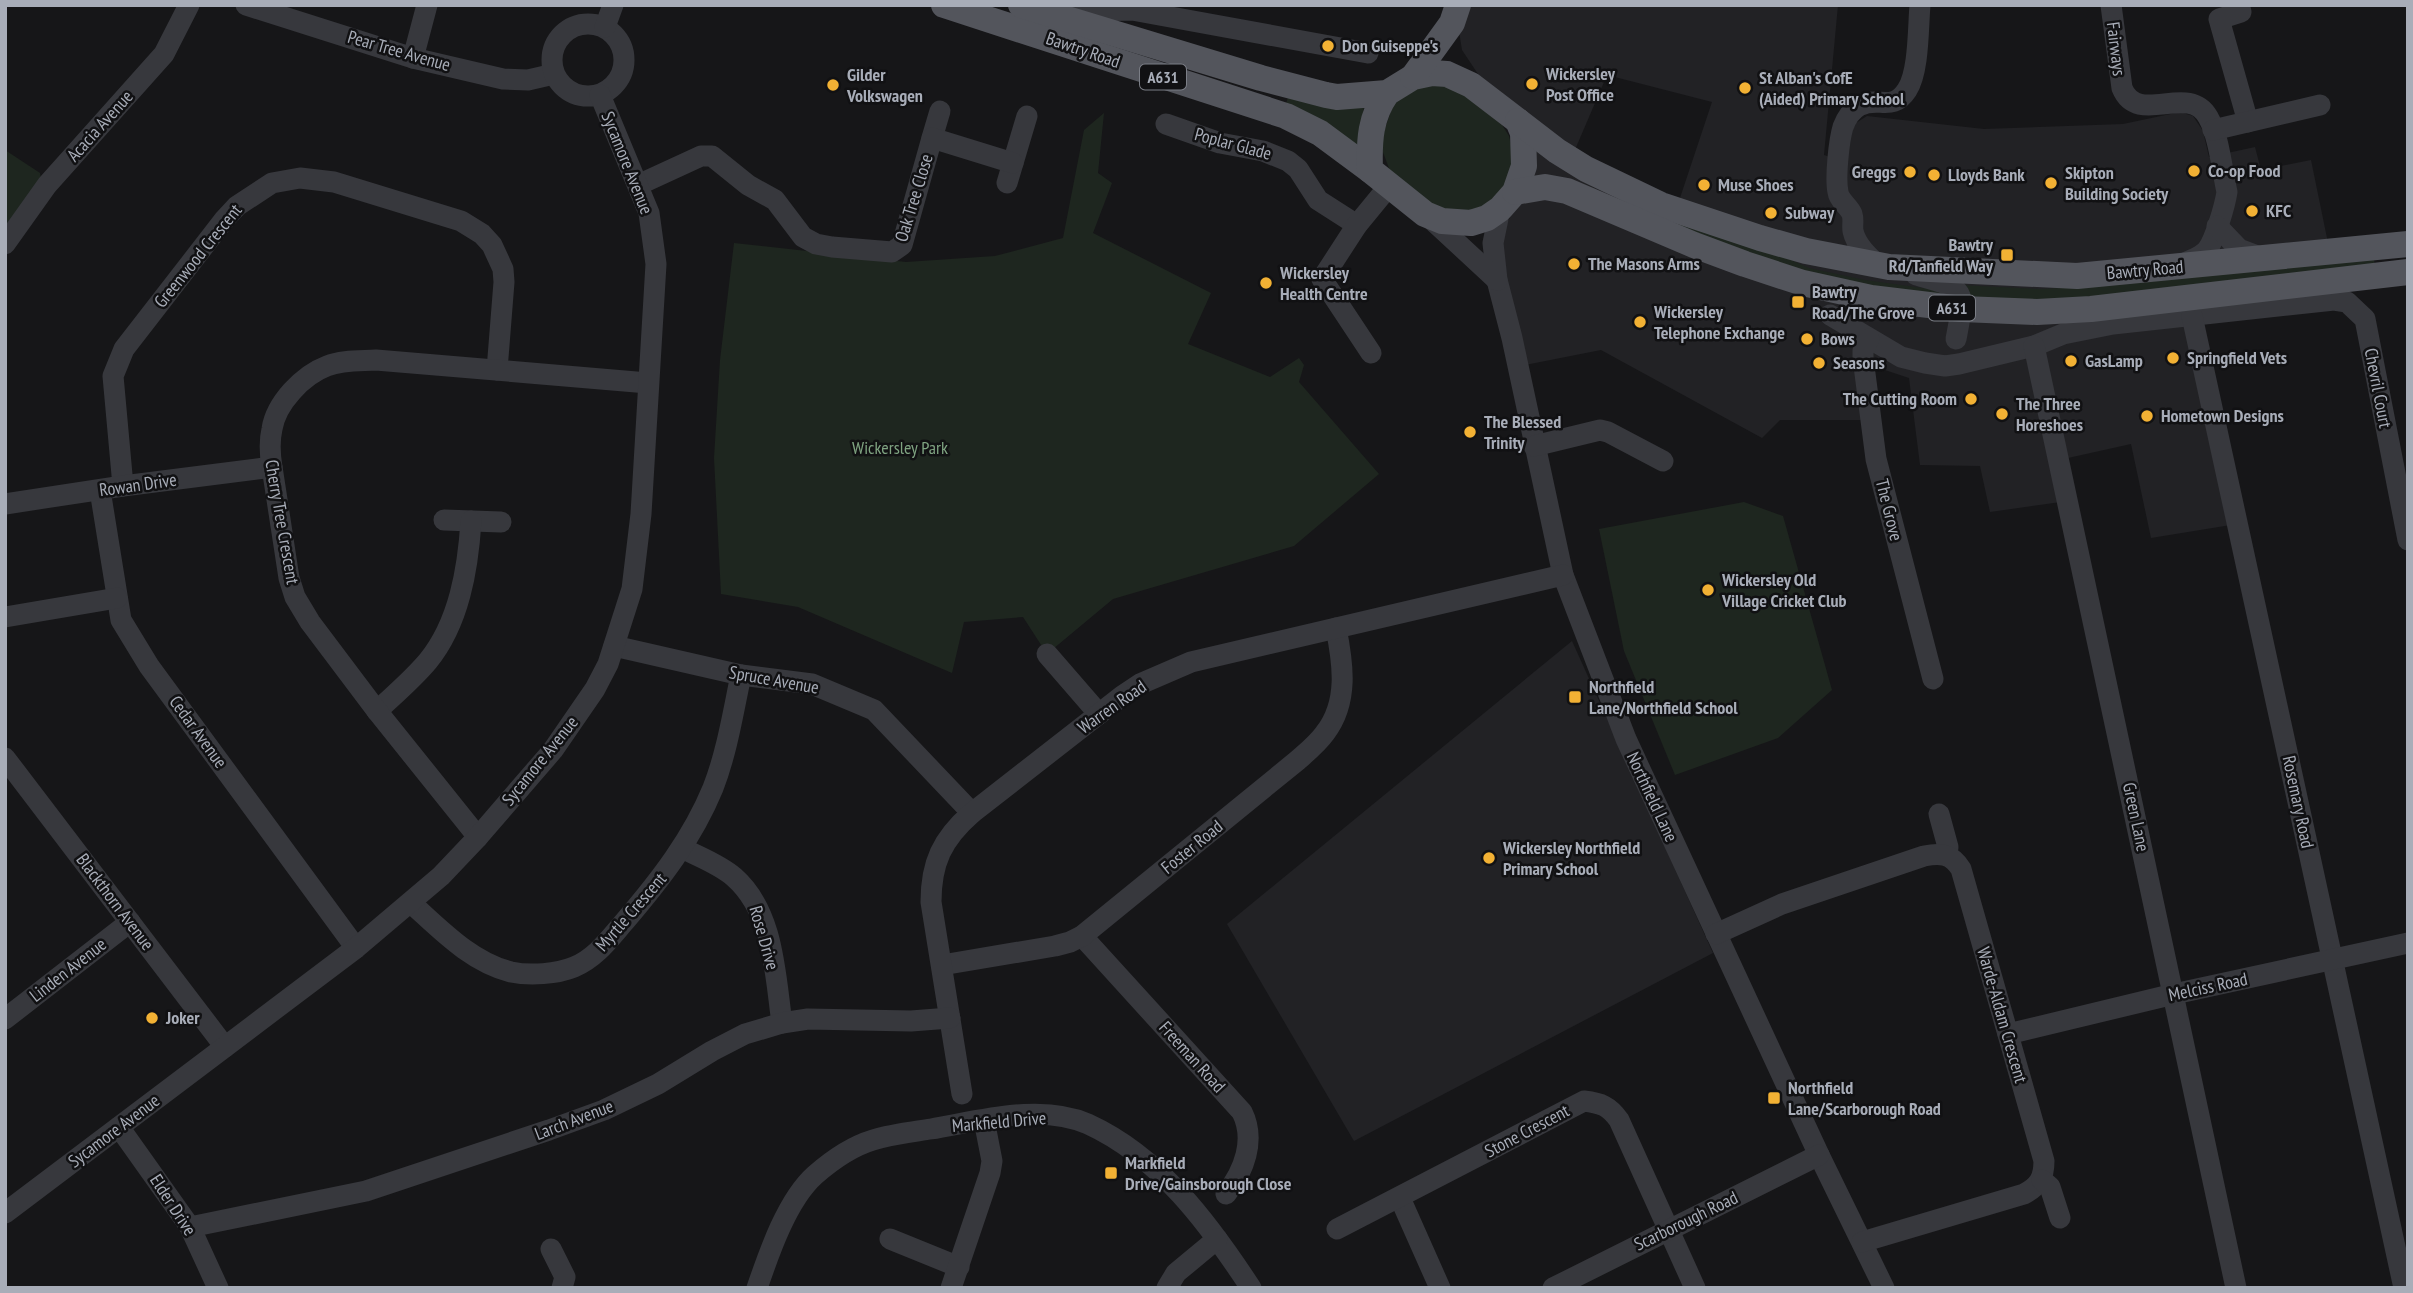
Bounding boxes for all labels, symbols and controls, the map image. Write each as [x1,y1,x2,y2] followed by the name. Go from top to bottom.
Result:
[2102,21,2131,77] street label: Fairways
[345,25,453,76] street label: Pear Tree Avenue
[1043,26,1123,73] street label: Bawtry Road
[1342,34,1438,57] place label: Don Guiseppe's
[1320,38,1336,54] marker: Don Guiseppe's
[1545,62,1616,106] place label: Wickersley Post Office
[846,63,923,107] place label: Gilder Volkswagen
[1140,64,1186,90] road number: A631
[1759,66,1905,110] place label: St Alban's CofE (Aided) Primary School
[1524,76,1540,92] marker: Wickersley Post Office
[825,77,841,93] marker: Gilder Volkswagen
[1737,80,1753,96] marker: St Alban's CofE (Aided) Primary School
[62,85,138,166] street label: Acacia Avenue
[596,108,659,218] street label: Sycamore Avenue
[1192,122,1274,165] street label: Poplar Glade
[889,151,938,245] street label: Oak Tree Close
[2208,159,2280,182] place label: Co-op Food
[1852,160,1896,183] place label: Greggs
[2065,161,2169,205] place label: Skipton Building Society
[1948,163,2025,186] place label: Lloyds Bank
[2186,163,2202,179] marker: Co-op Food
[1902,164,1918,180] marker: Greggs
[1926,167,1942,183] marker: Lloyds Bank
[1718,173,1794,196] place label: Muse Shoes
[2043,175,2059,191] marker: Skipton Building Society
[1696,177,1712,193] marker: Muse Shoes
[149,199,247,312] street label: Greenwood Crescent
[2266,199,2291,222] place label: KFC
[1785,201,1835,224] place label: Subway
[2244,203,2260,219] marker: KFC
[1763,205,1779,221] marker: Subway
[1889,233,1994,277] place label: Bawtry Rd/Tanfield Way
[1999,247,2015,263] marker: Bawtry Rd/Tanfield Way
[1588,252,1700,275] place label: The Masons Arms
[2106,255,2184,284] street label: Bawtry Road
[1566,256,1582,272] marker: The Masons Arms
[1279,261,1368,305] place label: Wickersley Health Centre
[1258,275,1274,291] marker: Wickersley Health Centre
[1812,280,1915,324] place label: Bawtry Road/The Grove
[1790,294,1806,310] marker: Bawtry Road/The Grove
[1929,296,1975,320] road number: A631
[1653,300,1785,344] place label: Wickersley Telephone Exchange
[1632,314,1648,330] marker: Wickersley Telephone Exchange
[1821,327,1855,350] place label: Bows
[1799,331,1815,347] marker: Bows
[2187,346,2287,369] place label: Springfield Vets
[2359,346,2397,430] street label: Chevril Court
[2085,349,2143,372] place label: GasLamp
[2165,350,2181,366] marker: Springfield Vets
[1833,351,1885,374] place label: Seasons
[2063,353,2079,369] marker: GasLamp
[1811,355,1827,371] marker: Seasons
[1843,387,1957,410] place label: The Cutting Room
[1963,391,1979,407] marker: The Cutting Room
[2016,392,2083,436] place label: The Three Horeshoes
[2161,404,2284,427] place label: Hometown Designs
[1994,406,2010,422] marker: The Three Horeshoes
[2139,408,2155,424] marker: Hometown Designs
[1484,410,1561,454] place label: The Blessed Trinity
[1462,424,1478,440] marker: The Blessed Trinity
[852,436,948,459] park label: Wickersley Park
[260,458,305,586] street label: Cherry Tree Crescent
[98,468,178,501] street label: Rowan Drive
[1871,477,1908,543] street label: The Grove
[1721,568,1846,612] place label: Wickersley Old Village Cricket Club
[1700,582,1716,598] marker: Wickersley Old Village Cricket Club
[727,660,821,699] street label: Spruce Avenue
[1073,675,1150,739] street label: Warren Road
[1589,675,1738,719] place label: Northfield Lane/Northfield School
[1567,689,1583,705] marker: Northfield Lane/Northfield School
[164,691,232,772] street label: Cedar Avenue
[496,711,583,810] street label: Sycamore Avenue
[1622,748,1683,845] street label: Northfield Lane
[2277,754,2319,850] street label: Rosemary Road
[2118,780,2155,854] street label: Green Lane
[1156,815,1227,879] street label: Foster Road
[1502,836,1640,880] place label: Wickersley Northfield Primary School
[71,849,159,955] street label: Blackthorn Avenue
[1481,850,1497,866] marker: Wickersley Northfield Primary School
[590,868,671,956] street label: Myrtle Crescent
[744,903,785,973] street label: Rose Drive
[25,932,111,1007] street label: Linden Avenue
[1972,944,2033,1085] street label: Warde-Aldam Crescent
[2166,967,2249,1006] street label: Melciss Road
[165,1006,200,1029] place label: Joker
[144,1010,160,1026] marker: Joker
[1154,1016,1231,1097] street label: Freeman Road
[1788,1076,1941,1120] place label: Northfield Lane/Scarborough Road
[63,1089,164,1173] street label: Sycamore Avenue
[1766,1090,1782,1106] marker: Northfield Lane/Scarborough Road
[531,1094,616,1145] street label: Larch Avenue
[1481,1099,1573,1162] street label: Stone Crescent
[951,1106,1047,1137] street label: Markfield Drive
[1125,1151,1292,1195] place label: Markfield Drive/Gainsborough Close
[1103,1165,1119,1181] marker: Markfield Drive/Gainsborough Close
[145,1170,202,1240] street label: Elder Drive
[1630,1186,1741,1256] street label: Scarborough Road

